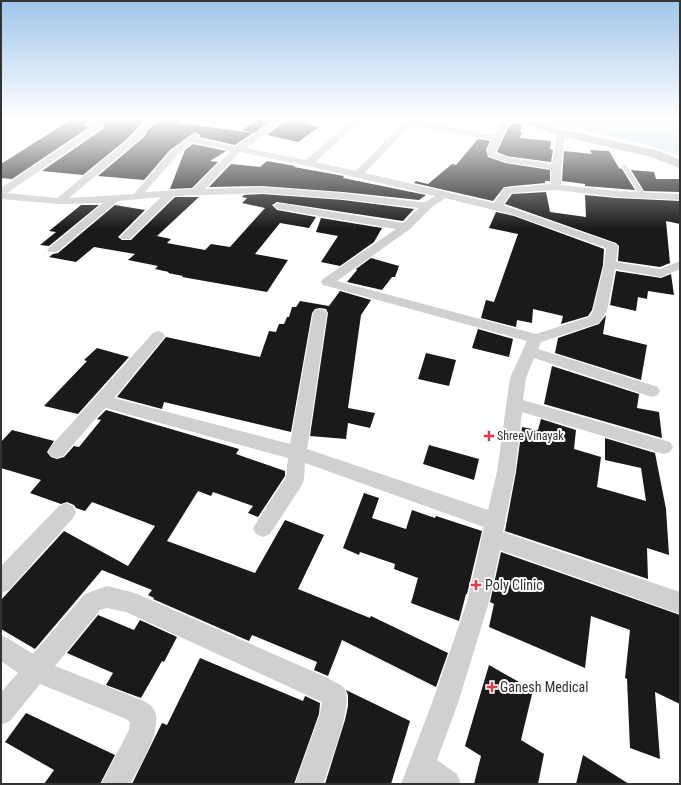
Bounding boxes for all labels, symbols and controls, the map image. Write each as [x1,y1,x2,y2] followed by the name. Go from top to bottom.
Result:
[497,429,564,443] place label: Shree Vinayak
[484,431,494,441] marker: Shree Vinayak
[485,577,543,593] place label: Poly Clinic
[470,579,482,591] marker: Poly Clinic
[500,679,588,695] place label: Ganesh Medical
[487,682,497,692] marker: Ganesh Medical

